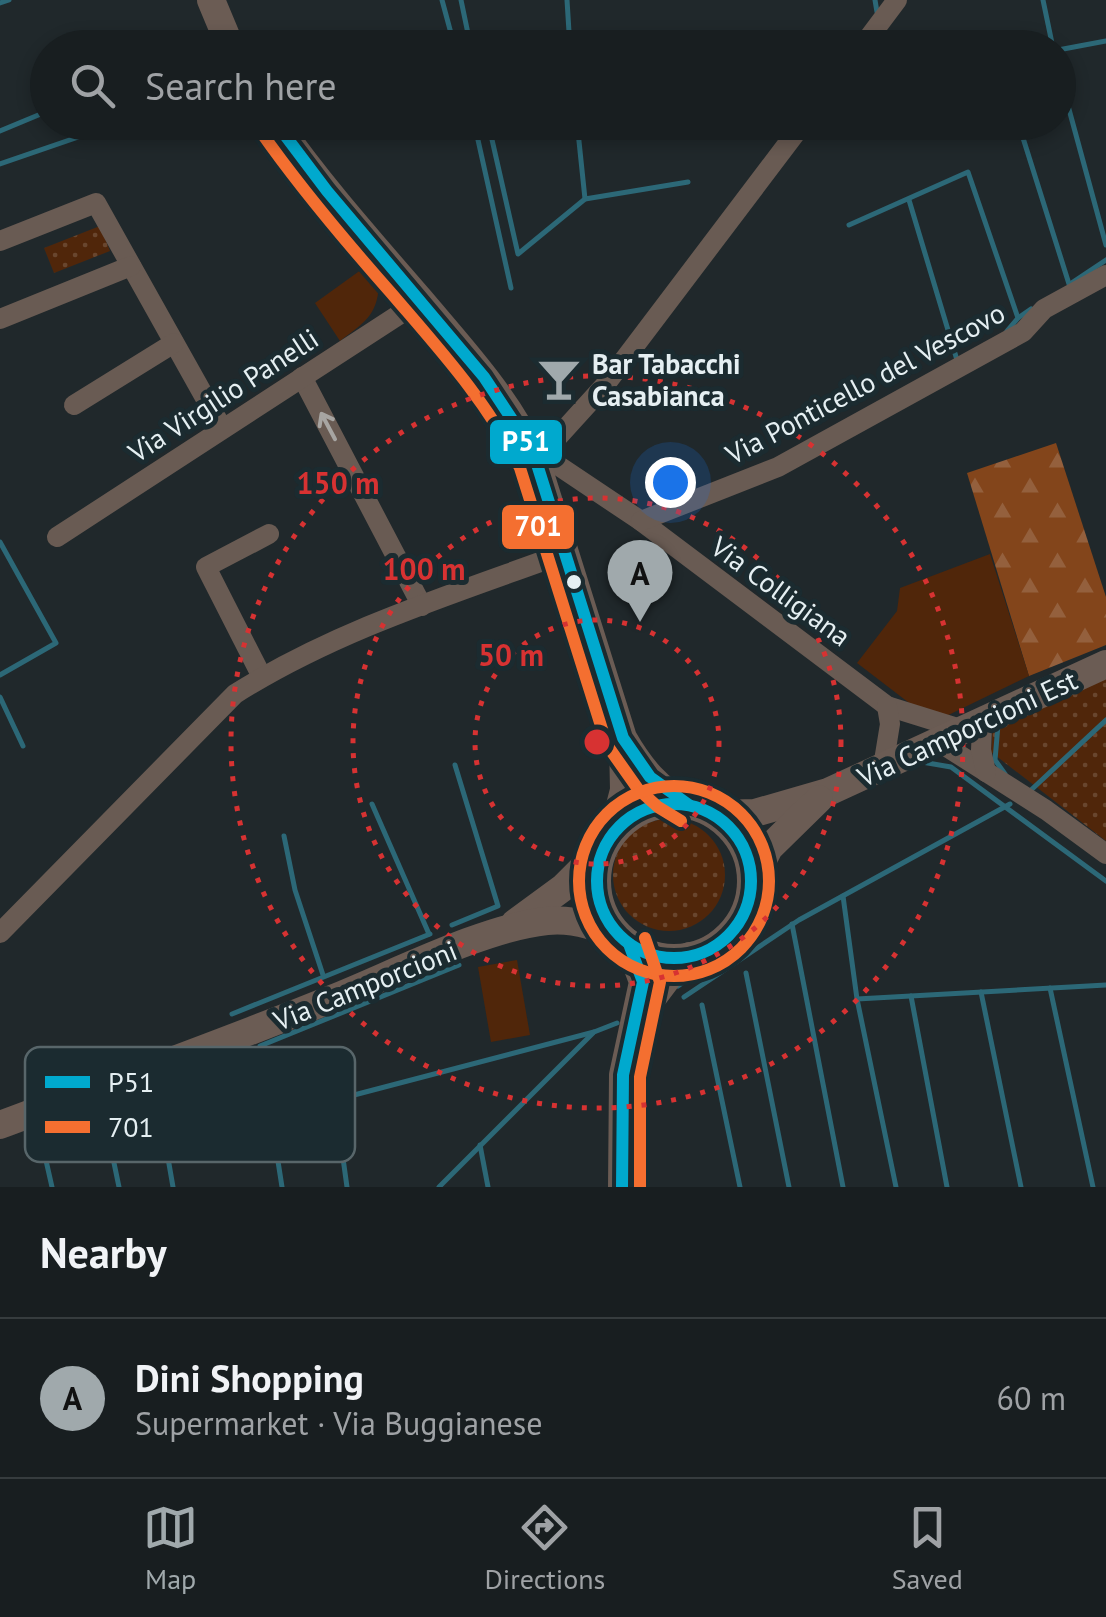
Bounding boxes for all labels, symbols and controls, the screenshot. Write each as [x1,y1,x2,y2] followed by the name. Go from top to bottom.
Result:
[30,30,1076,140] search box
[65,58,120,113] icon: search
[145,61,337,110] text: Search here
[718,294,1011,473] street label: Via Ponticello del Vescovo
[120,320,325,471] street label: Via Virgilio Panelli
[592,345,741,414] place label: Bar Tabacchi Casabianca
[535,355,583,403] bar icon: Bar Tabacchi Casabianca
[317,412,337,442] one-way arrow
[488,418,564,466] line badge: P51
[502,422,550,459] text: P51
[645,457,696,508] your location
[297,463,379,502] text: 150 m
[500,503,576,551] line badge: 701
[514,507,562,544] text: 701
[703,527,858,654] street label: Via Colligiana
[608,540,672,622] pin: A
[383,549,465,588] text: 100 m
[564,572,584,592] unlabelled marker
[478,635,544,674] text: 50 m
[850,661,1083,796] street label: Via Camporcioni Est
[579,724,615,760] centre of rings
[267,931,462,1039] street label: Via Camporcioni
[25,1047,355,1162] legend
[108,1063,154,1100] text: P51
[108,1108,154,1145] text: 701
[40,1225,167,1280] text: Nearby
[135,1353,364,1402] text: Dini Shopping
[63,1377,82,1419] text: A
[997,1377,1066,1419] text: 60 m
[135,1402,543,1444] text: Supermarket · Via Buggianese
[143,1500,198,1597] tab: Map
[484,1500,605,1597] tab: Directions
[892,1500,963,1597] tab: Saved

